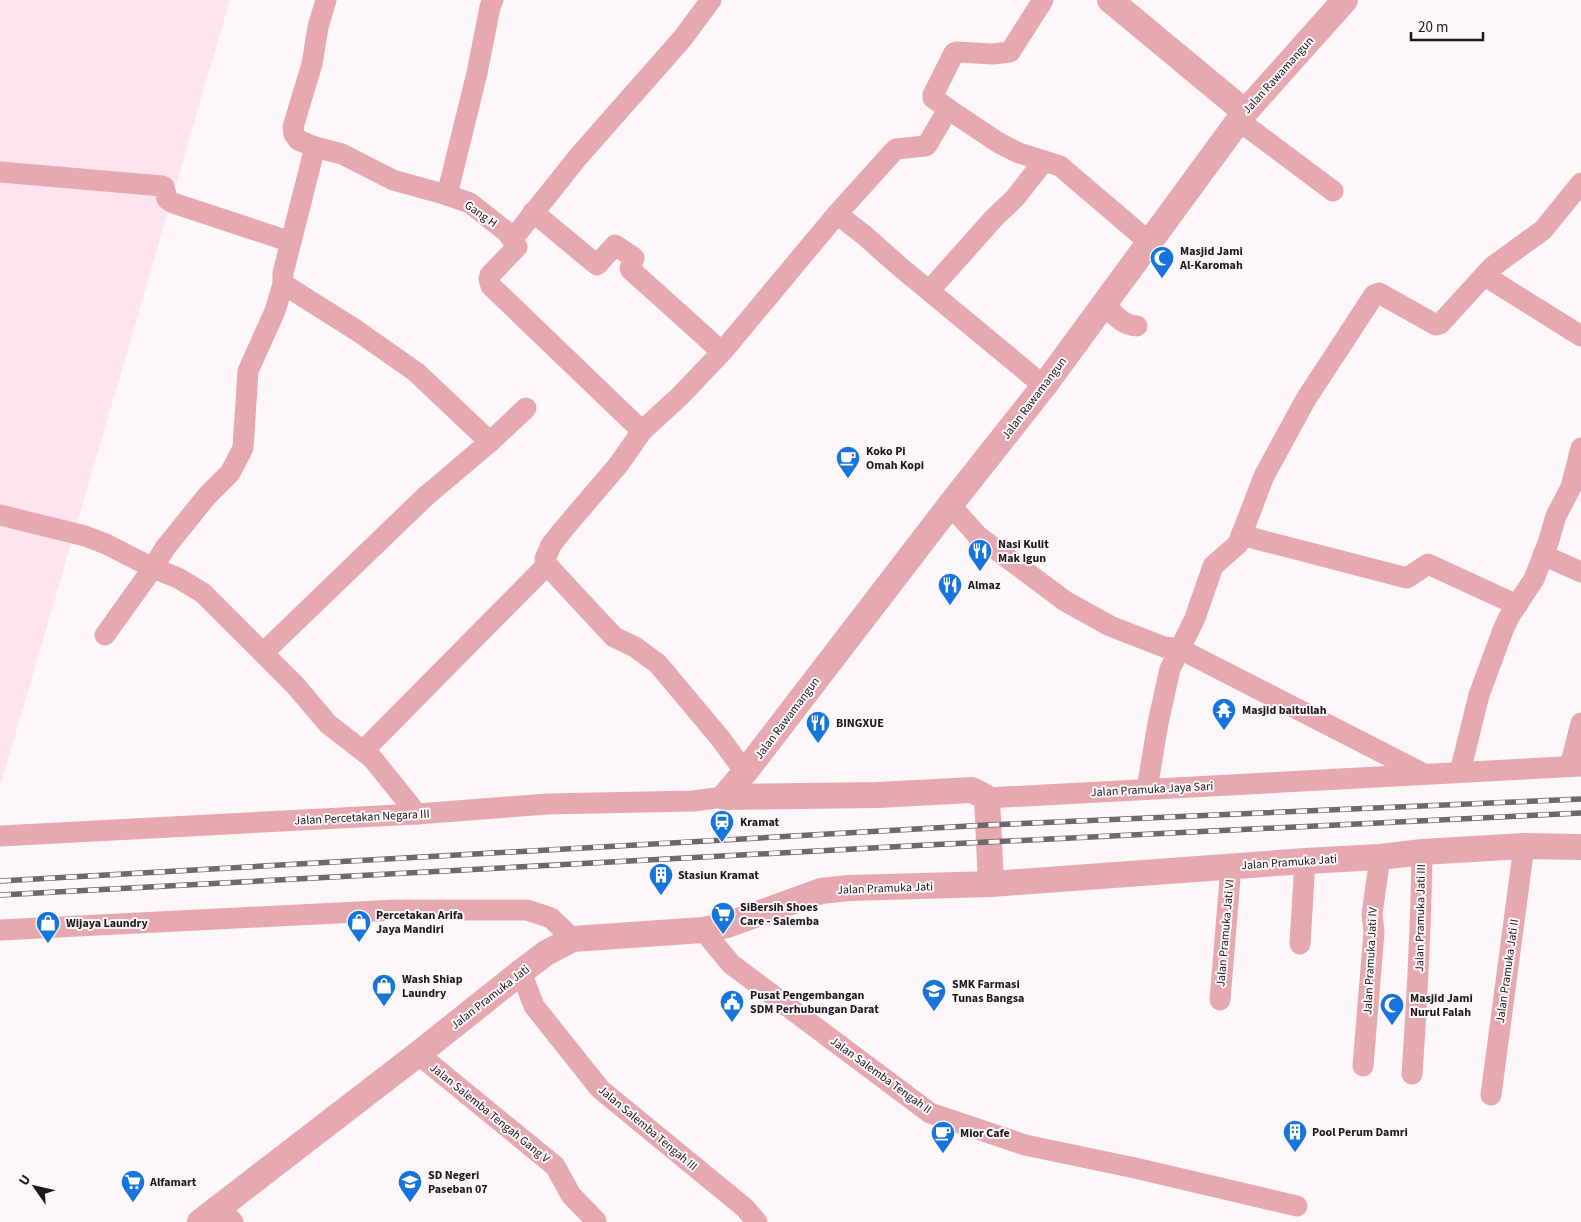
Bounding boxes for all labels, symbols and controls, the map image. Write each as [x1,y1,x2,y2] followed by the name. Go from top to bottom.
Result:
[1411,10,1484,42] scale bar
[1418,17,1448,38] text: 20 m
[1239,33,1318,118] street label: Jalan Rawamangun
[461,197,500,232] street label: Gang H
[1179,243,1243,274] place label: Masjid Jami Al-Karomah
[1149,245,1175,279] mosque icon: Masjid Jami Al-Karomah
[998,354,1071,443] street label: Jalan Rawamangun
[866,443,924,474] place label: Koko Pi Omah Kopi
[835,445,861,479] cafe icon: Koko Pi Omah Kopi
[998,536,1049,567] place label: Nasi Kulit Mak Igun
[967,538,993,572] restaurant icon: Nasi Kulit Mak Igun
[937,572,963,606] restaurant icon: Almaz
[967,577,1001,594] place label: Almaz
[751,674,824,763] street label: Jalan Rawamangun
[1211,697,1237,731] temple icon: Masjid baitullah
[1242,702,1327,719] place label: Masjid baitullah
[805,710,831,744] restaurant icon: BINGXUE
[836,715,884,732] place label: BINGXUE
[1090,778,1214,801] street label: Jalan Pramuka Jaya Sari
[294,805,430,830] street label: Jalan Percetakan Negara III
[709,809,735,843] station icon: Kramat
[740,814,780,831] place label: Kramat
[1241,851,1338,874] street label: Jalan Pramuka Jati
[648,862,674,896] building icon: Stasiun Kramat
[1411,864,1430,972] street label: Jalan Pramuka Jati III
[678,867,759,884] place label: Stasiun Kramat
[837,878,933,899] street label: Jalan Pramuka Jati
[1212,879,1239,987] street label: Jalan Pramuka Jati VI
[740,899,819,930] place label: SiBersih Shoes Care - Salemba
[710,901,736,935] supermarket icon: SiBersih Shoes Care - Salemba
[1359,906,1382,1015] street label: Jalan Pramuka Jati IV
[376,907,463,938] place label: Percetakan Arifa Jaya Mandiri
[346,909,372,943] shop icon: Percetakan Arifa Jaya Mandiri
[35,910,61,944] shop icon: Wijaya Laundry
[66,915,148,932] place label: Wijaya Laundry
[1492,918,1523,1024] street label: Jalan Pramuka Jati II
[447,961,533,1034] street label: Jalan Pramuka Jati
[402,971,463,1002] place label: Wash Shiap Laundry
[371,973,397,1007] shop icon: Wash Shiap Laundry
[952,976,1024,1007] place label: SMK Farmasi Tunas Bangsa
[921,978,947,1012] school or university icon: SMK Farmasi Tunas Bangsa
[750,987,879,1018] place label: Pusat Pengembangan SDM Perhubungan Darat
[719,989,745,1023] public building icon: Pusat Pengembangan SDM Perhubungan Darat
[1410,990,1473,1021] place label: Masjid Jami Nurul Falah
[1379,992,1405,1026] mosque icon: Masjid Jami Nurul Falah
[827,1033,935,1118] street label: Jalan Salemba Tengah II
[426,1060,554,1168] street label: Jalan Salemba Tengah Gang V
[594,1082,701,1175] street label: Jalan Salemba Tengah III
[1282,1119,1308,1153] building icon: Pool Perum Damri
[930,1120,956,1154] cafe icon: Mior Cafe
[1312,1124,1408,1141] place label: Pool Perum Damri
[960,1125,1010,1142] place label: Mior Cafe
[10,1162,60,1212] north arrow
[428,1167,488,1198] place label: SD Negeri Paseban 07
[120,1169,146,1203] supermarket icon: Alfamart
[397,1169,423,1203] school or university icon: SD Negeri Paseban 07
[14,1171,36,1190] text: U
[149,1174,197,1191] place label: Alfamart

